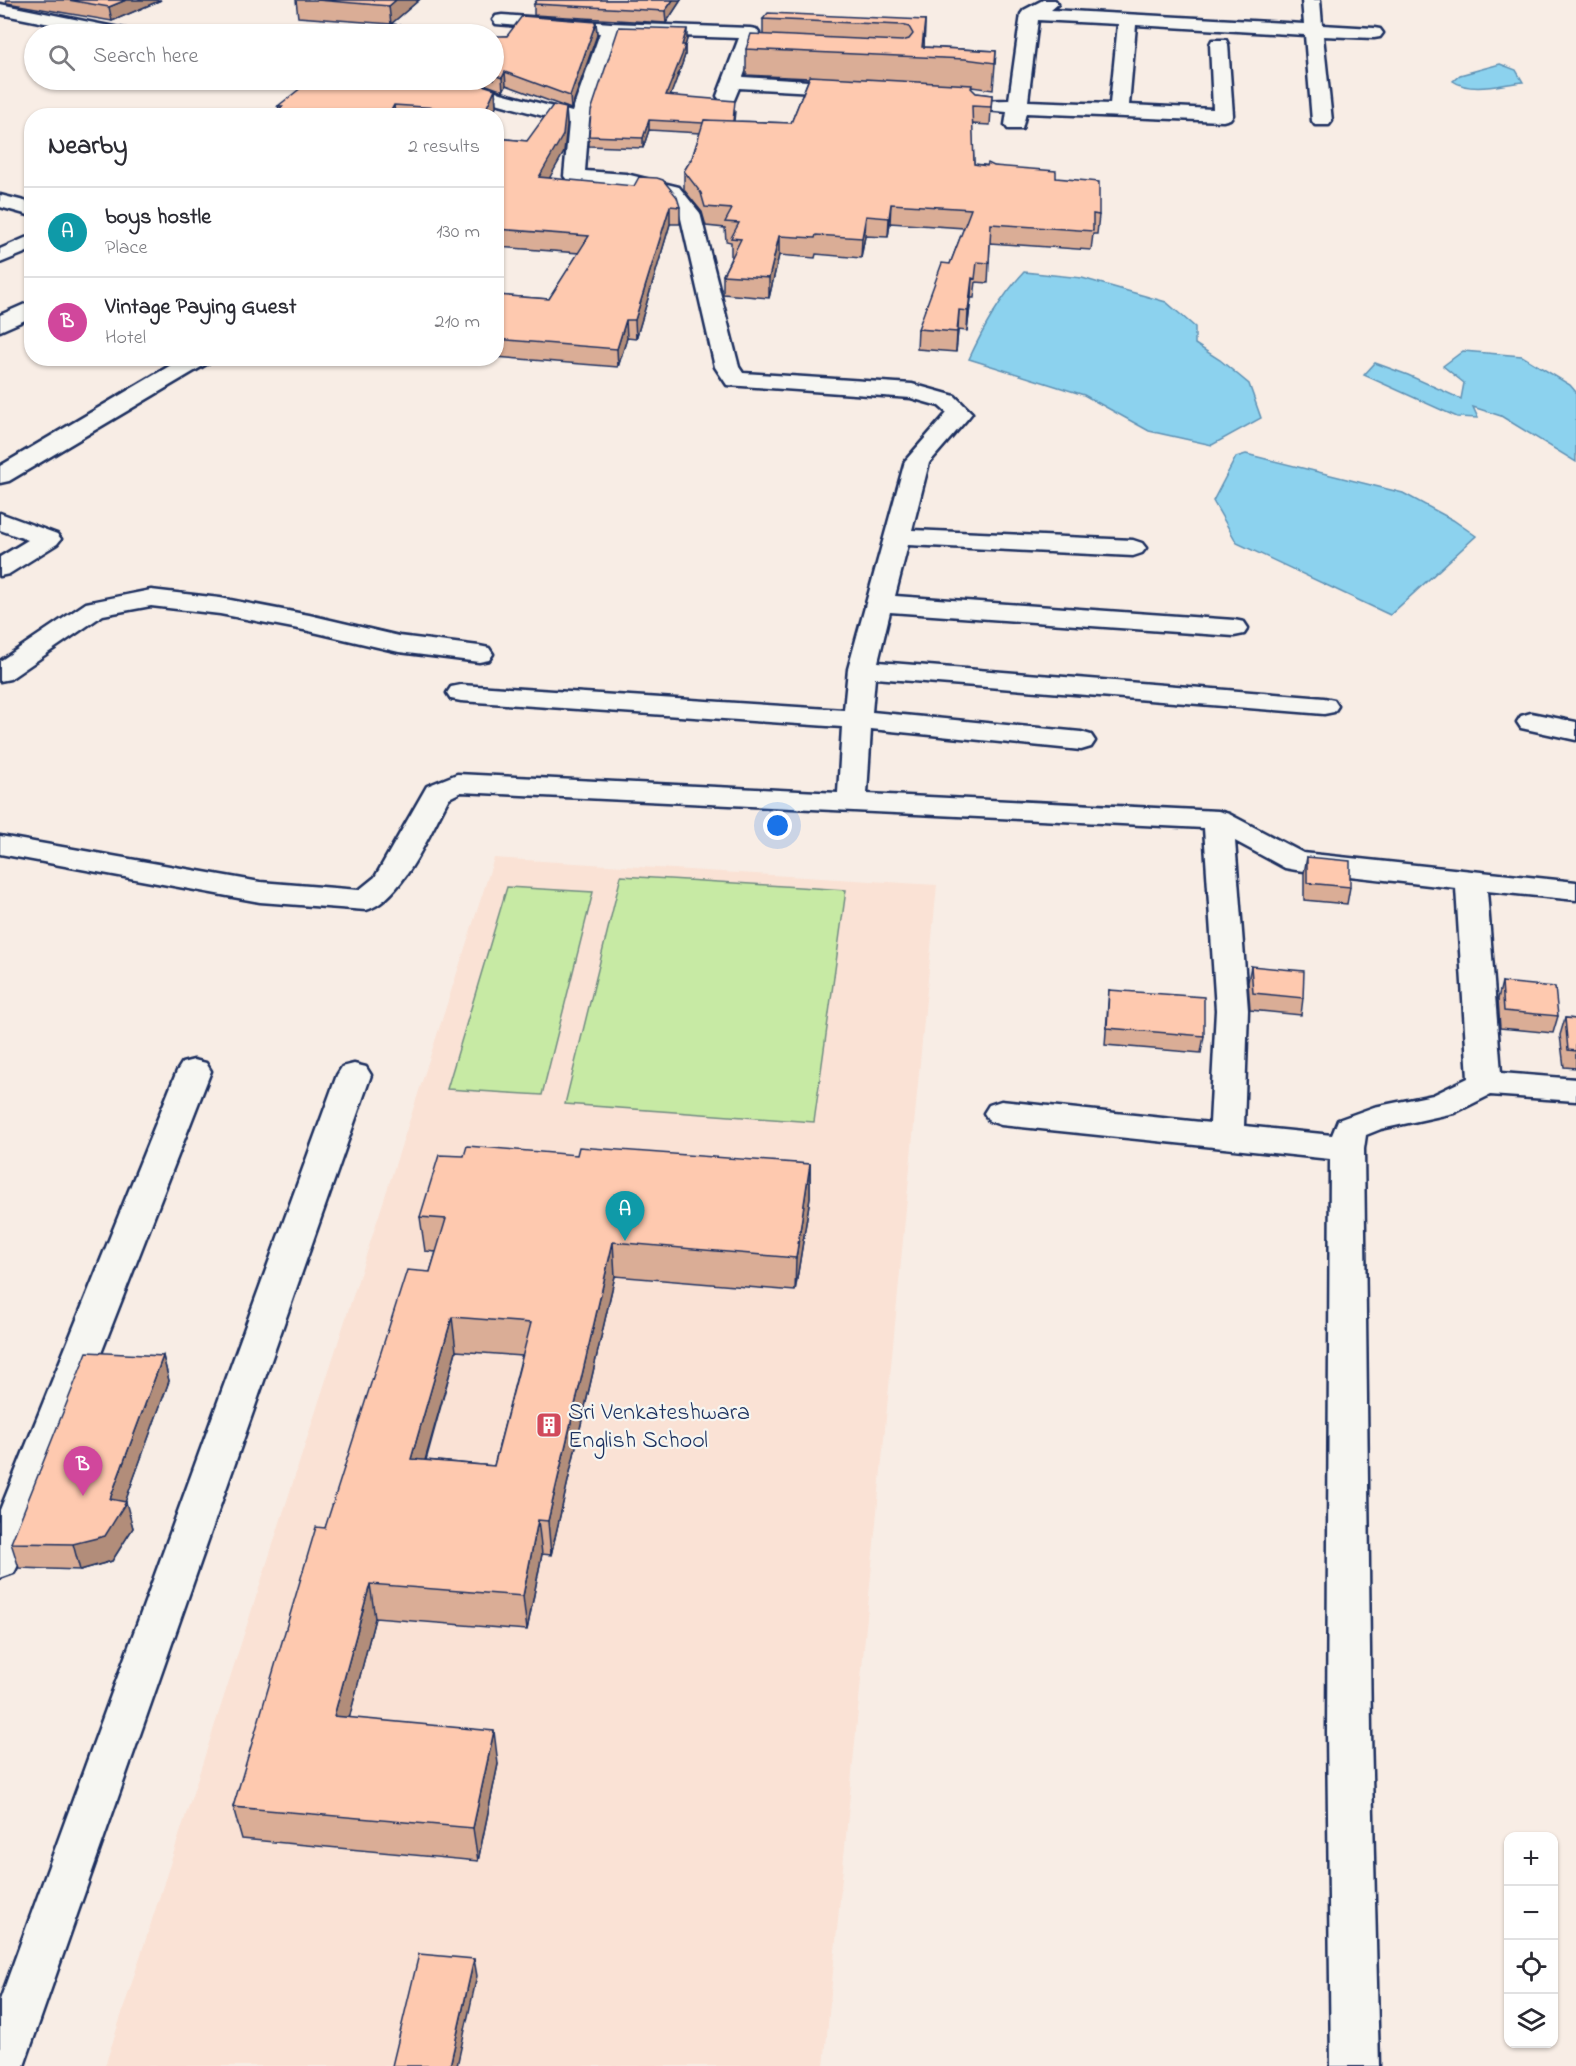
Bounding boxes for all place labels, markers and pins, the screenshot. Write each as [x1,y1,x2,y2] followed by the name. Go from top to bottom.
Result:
[606,1192,644,1241] pin: A
[568,1396,750,1459] place label: Sri Venkateshwara English School
[534,1410,564,1440] building icon: Sri Venkateshwara English School
[64,1446,103,1496] pin: B

